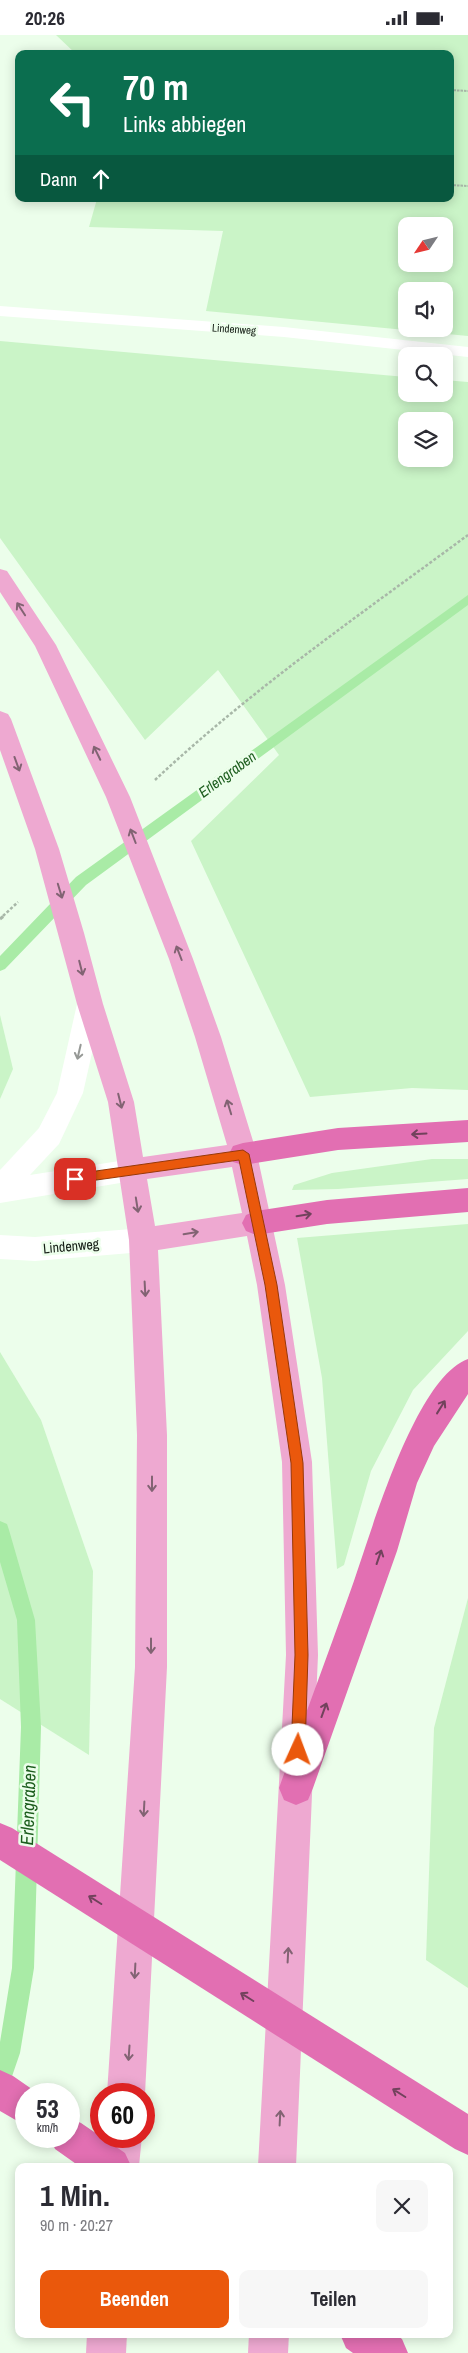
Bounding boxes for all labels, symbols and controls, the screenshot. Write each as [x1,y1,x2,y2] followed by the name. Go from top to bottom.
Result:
[25,5,65,31] text: 20:26
[123,64,188,111] text: 70 m
[40,70,105,135] icon: left
[123,109,246,139] text: Links abbiegen
[87,165,115,193] icon: ahead
[40,166,77,192] text: Dann
[398,217,452,273] north arrow
[398,217,453,467] map controls
[398,282,453,337] button: sound
[211,320,257,338] street label: Lindenweg
[398,347,453,402] button: search
[398,412,453,467] button: layers
[16,603,26,617] one-way arrow
[92,746,101,761] one-way arrow
[194,746,260,802] water label: Erlengraben
[13,756,22,772] one-way arrow
[128,829,138,844] one-way arrow
[55,882,65,898] one-way arrow
[173,946,183,961] one-way arrow
[77,960,86,976] one-way arrow
[74,1043,83,1059] one-way arrow
[116,1093,125,1109] one-way arrow
[224,1100,234,1116] one-way arrow
[412,1129,428,1138] one-way arrow
[54,1158,96,1200] pin
[61,1165,89,1193] icon: arrive
[133,1197,143,1213] one-way arrow
[296,1210,312,1220] one-way arrow
[183,1227,199,1237] one-way arrow
[42,1235,100,1257] street label: Lindenweg
[140,1280,150,1297] one-way arrow
[435,1400,446,1414] one-way arrow
[147,1476,156,1492] one-way arrow
[375,1549,384,1565] one-way arrow
[146,1638,156,1654] one-way arrow
[320,1702,329,1718] one-way arrow
[271,1723,323,1775] position arrow
[14,1764,42,1846] water label: Erlengraben
[139,1801,148,1817] one-way arrow
[89,1895,103,1905] one-way arrow
[283,1948,292,1964] one-way arrow
[130,1963,139,1979] one-way arrow
[240,1991,254,2002] one-way arrow
[125,2044,134,2060] one-way arrow
[90,2083,155,2148] speed limit sign: 60
[392,2088,406,2098] one-way arrow
[36,2092,59,2126] text: 53
[275,2110,284,2126] one-way arrow
[37,2120,58,2136] text: km/h
[40,2175,110,2215] text: 1 Min.
[376,2180,428,2232] button: close
[40,2214,113,2236] text: 90 m · 20:27
[40,2270,229,2328] button: Beenden
[239,2270,428,2328] button: Teilen

